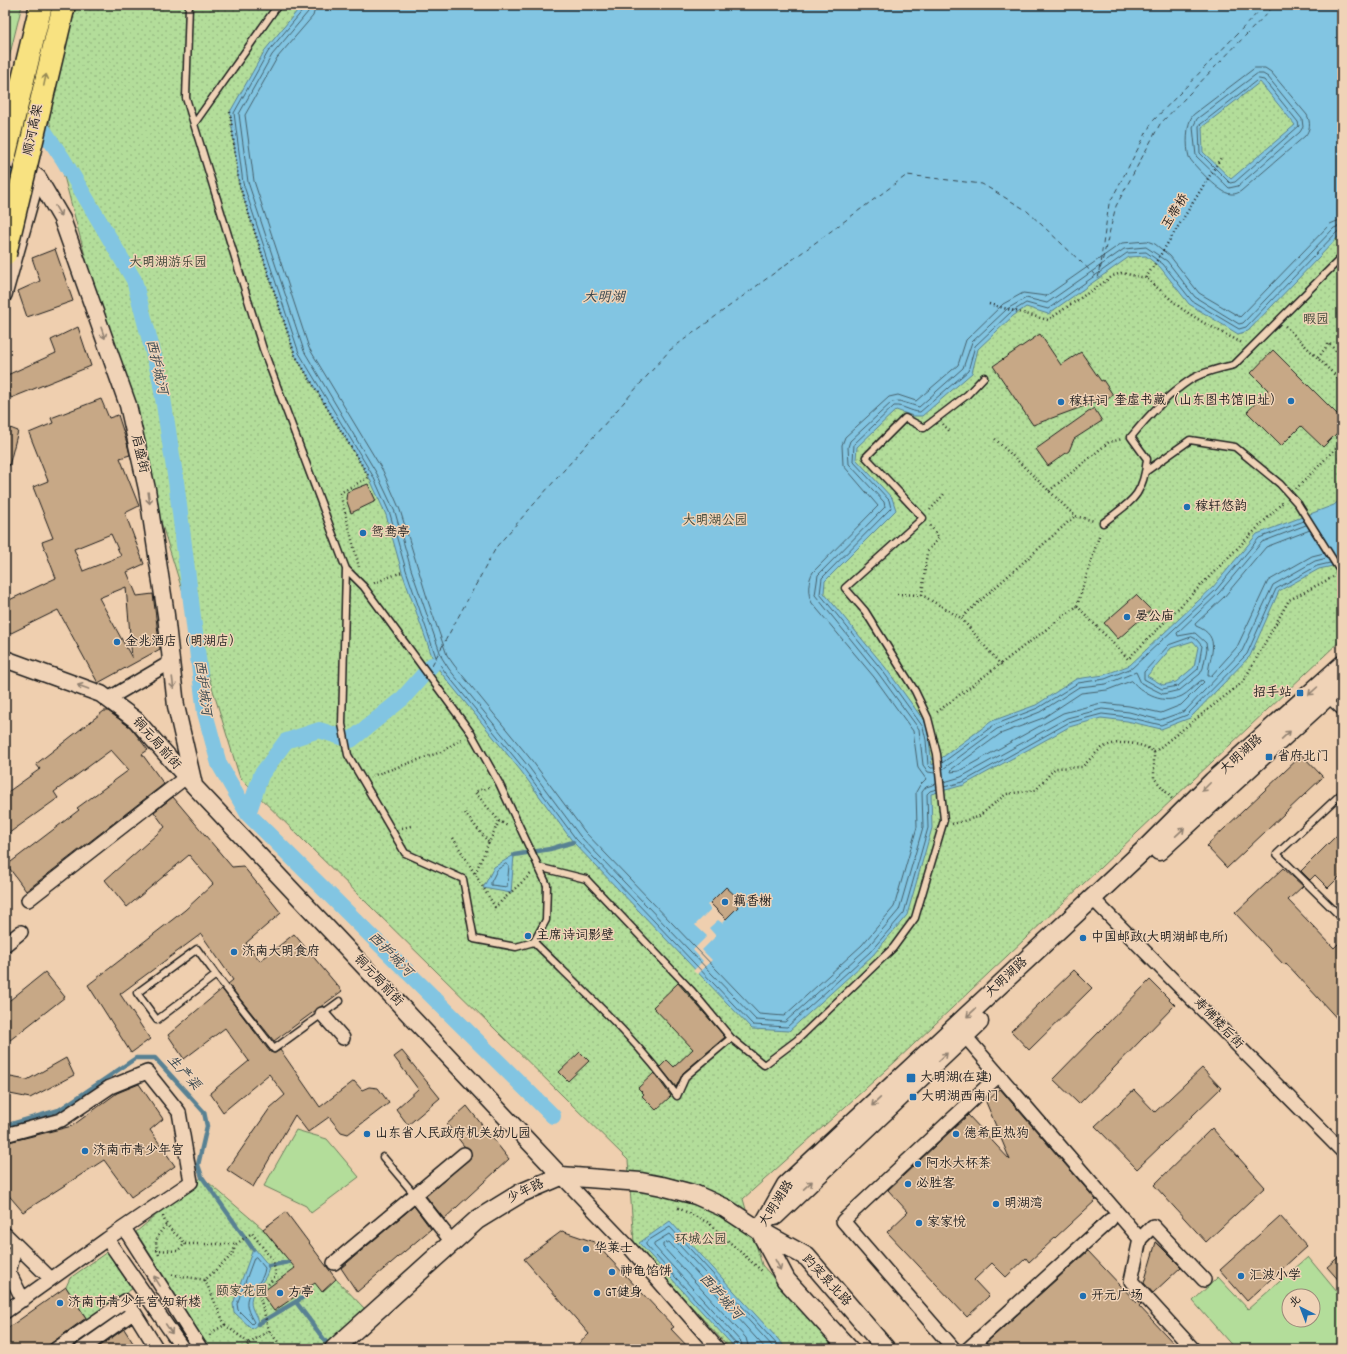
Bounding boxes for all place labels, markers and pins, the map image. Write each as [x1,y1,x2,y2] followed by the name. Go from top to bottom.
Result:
[1114,392,1283,411] place label: 奎虚书藏（山东图书馆旧址）
[1069,393,1108,412] place label: 稼轩词
[1286,396,1296,406] marker: 奎虚书藏（山东图书馆旧址）
[1056,397,1066,407] marker: 稼轩词
[1195,498,1247,517] place label: 稼轩悠韵
[1182,502,1192,512] marker: 稼轩悠韵
[371,524,410,543] place label: 鸳鸯亭
[358,528,368,538] marker: 鸳鸯亭
[1135,608,1174,627] place label: 晏公庙
[1122,612,1132,622] marker: 晏公庙
[125,633,242,652] place label: 金兆酒店（明湖店）
[112,637,122,647] marker: 金兆酒店（明湖店）
[1253,684,1292,703] place label: 招手站
[1295,688,1305,698] marker: 招手站
[1277,748,1329,767] place label: 省府北门
[1264,752,1274,762] marker: 省府北门
[733,893,772,912] place label: 藕香榭
[720,897,730,907] marker: 藕香榭
[536,927,614,946] place label: 主席诗词影壁
[1091,929,1228,948] place label: 中国邮政(大明湖邮电所)
[523,931,533,941] marker: 主席诗词影壁
[1078,933,1088,943] marker: 中国邮政(大明湖邮电所)
[242,943,320,962] place label: 济南大明食府
[229,947,239,957] marker: 济南大明食府
[920,1069,992,1088] place label: 大明湖(在建)
[905,1072,917,1084] marker: 大明湖(在建)
[921,1088,999,1107] place label: 大明湖西南门
[908,1092,918,1102] marker: 大明湖西南门
[375,1125,531,1144] place label: 山东省人民政府机关幼儿园
[964,1125,1029,1144] place label: 德希臣热狗
[362,1129,372,1139] marker: 山东省人民政府机关幼儿园
[951,1129,961,1139] marker: 德希臣热狗
[93,1142,184,1161] place label: 济南市青少年宫
[80,1146,90,1156] marker: 济南市青少年宫
[926,1155,991,1174] place label: 阿水大杯茶
[913,1159,923,1169] marker: 阿水大杯茶
[916,1175,955,1194] place label: 必胜客
[903,1179,913,1189] marker: 必胜客
[1004,1195,1043,1214] place label: 明湖湾
[991,1199,1001,1209] marker: 明湖湾
[927,1214,966,1233] place label: 家家悦
[914,1218,924,1228] marker: 家家悦
[594,1240,633,1259] place label: 华莱士
[581,1244,591,1254] marker: 华莱士
[620,1263,672,1282] place label: 神龟馅饼
[607,1267,617,1277] marker: 神龟馅饼
[1249,1267,1301,1286] place label: 汇波小学
[1236,1271,1246,1281] marker: 汇波小学
[288,1284,314,1303] place label: 方亭
[605,1284,643,1303] place label: GT健身
[1091,1287,1143,1306] place label: 开元广场
[275,1288,285,1298] marker: 方亭
[592,1288,602,1298] marker: GT健身
[1078,1291,1088,1301] marker: 开元广场
[68,1294,201,1313] place label: 济南市青少年宫 知新楼
[55,1298,65,1308] marker: 济南市青少年宫 知新楼

